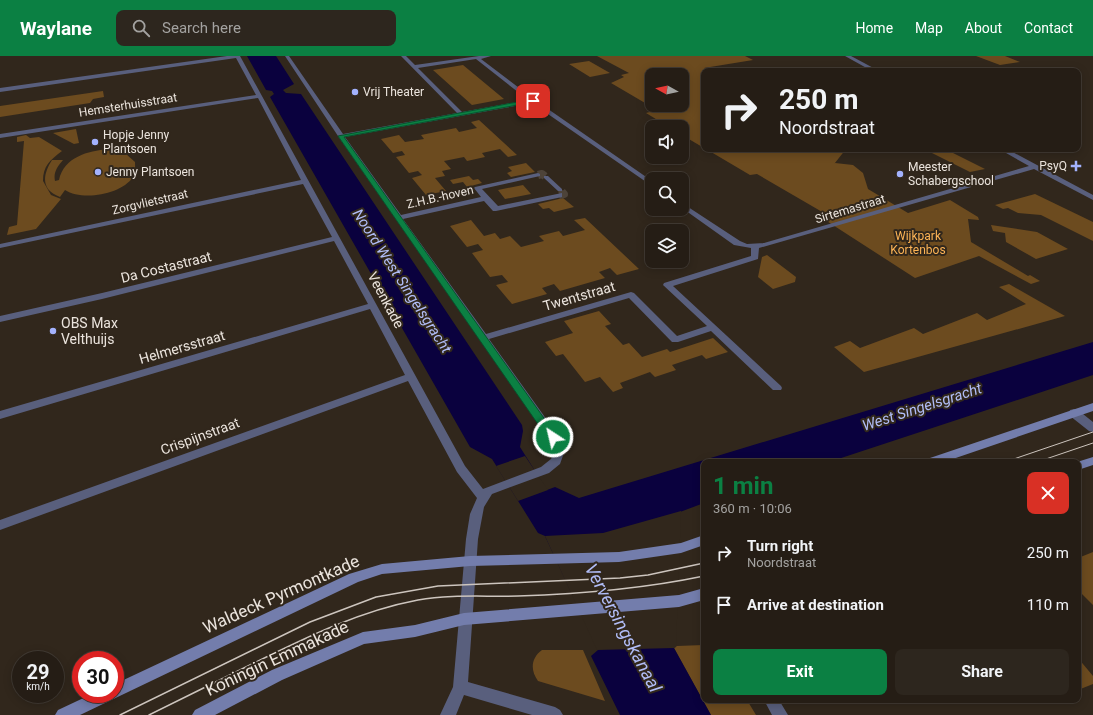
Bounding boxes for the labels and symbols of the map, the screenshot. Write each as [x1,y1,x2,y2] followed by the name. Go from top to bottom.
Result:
[645,68,689,112] north arrow
[516,84,550,118] pin
[363,85,424,99] place label: Vrij Theater
[350,87,360,97] marker: Vrij Theater
[78,90,178,120] street label: Hemsterhuisstraat
[103,128,170,156] place label: Hopje Jenny Plantsoen
[90,137,100,147] marker: Hopje Jenny Plantsoen
[1039,159,1067,173] place label: PsyQ
[908,160,994,188] place label: Meester Schabergschool
[1070,160,1082,172] marker: PsyQ
[106,165,195,179] place label: Jenny Plantsoen
[93,167,103,177] marker: Jenny Plantsoen
[895,169,905,179] marker: Meester Schabergschool
[405,183,475,211] street label: Z.H.B.-hoven
[111,186,189,218] street label: Zorgvlietstraat
[813,192,887,226] street label: Sirtemastraat
[349,206,455,357] water label: Noord West Singelsgracht
[890,229,946,257] park label: Wijkpark Kortenbos
[119,248,213,286] street label: Da Costastraat
[365,269,407,331] street label: Veenkade
[541,278,617,314] street label: Twentstraat
[61,315,118,347] place label: OBS Max Velthuijs
[48,326,58,336] marker: OBS Max Velthuijs
[137,327,227,367] street label: Helmersstraat
[860,379,984,435] water label: West Singelsgracht
[158,414,242,458] street label: Crispijnstraat
[532,416,574,458] position arrow
[200,550,362,638] street label: Waldeck Pyrmontkade
[581,560,667,696] water label: Verversingskanaal
[202,616,352,700] street label: Koningin Emmakade
[72,651,124,703] speed limit sign: 30

